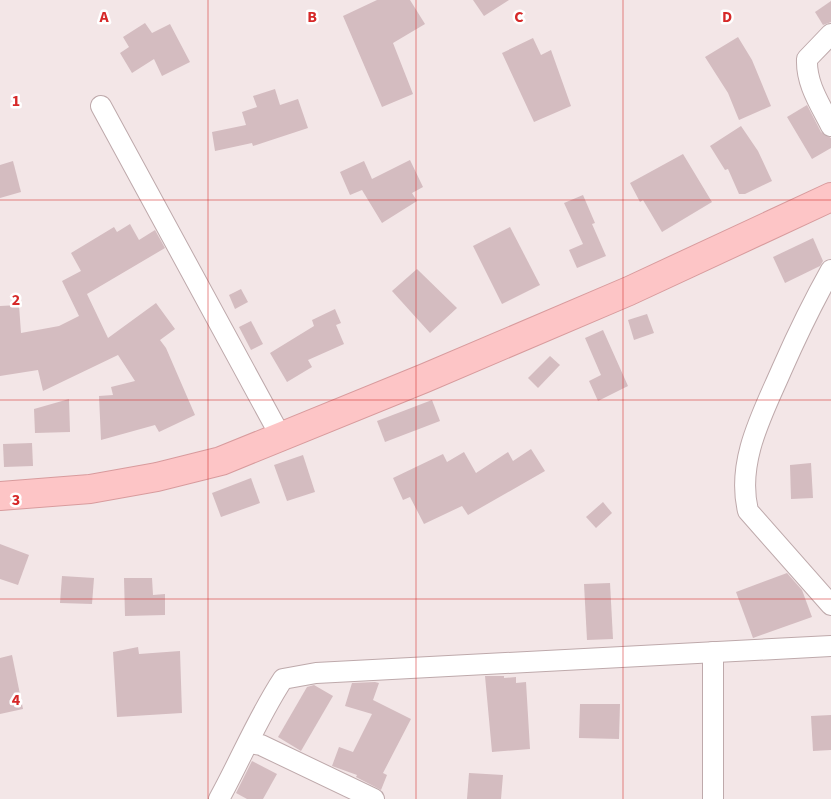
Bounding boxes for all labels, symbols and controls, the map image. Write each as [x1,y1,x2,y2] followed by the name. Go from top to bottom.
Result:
[98,6,109,28] text: A
[307,6,317,28] text: B
[514,6,524,28] text: C
[722,6,732,28] text: D
[12,90,20,112] text: 1
[12,289,20,311] text: 2
[12,489,20,511] text: 3
[12,689,21,711] text: 4

